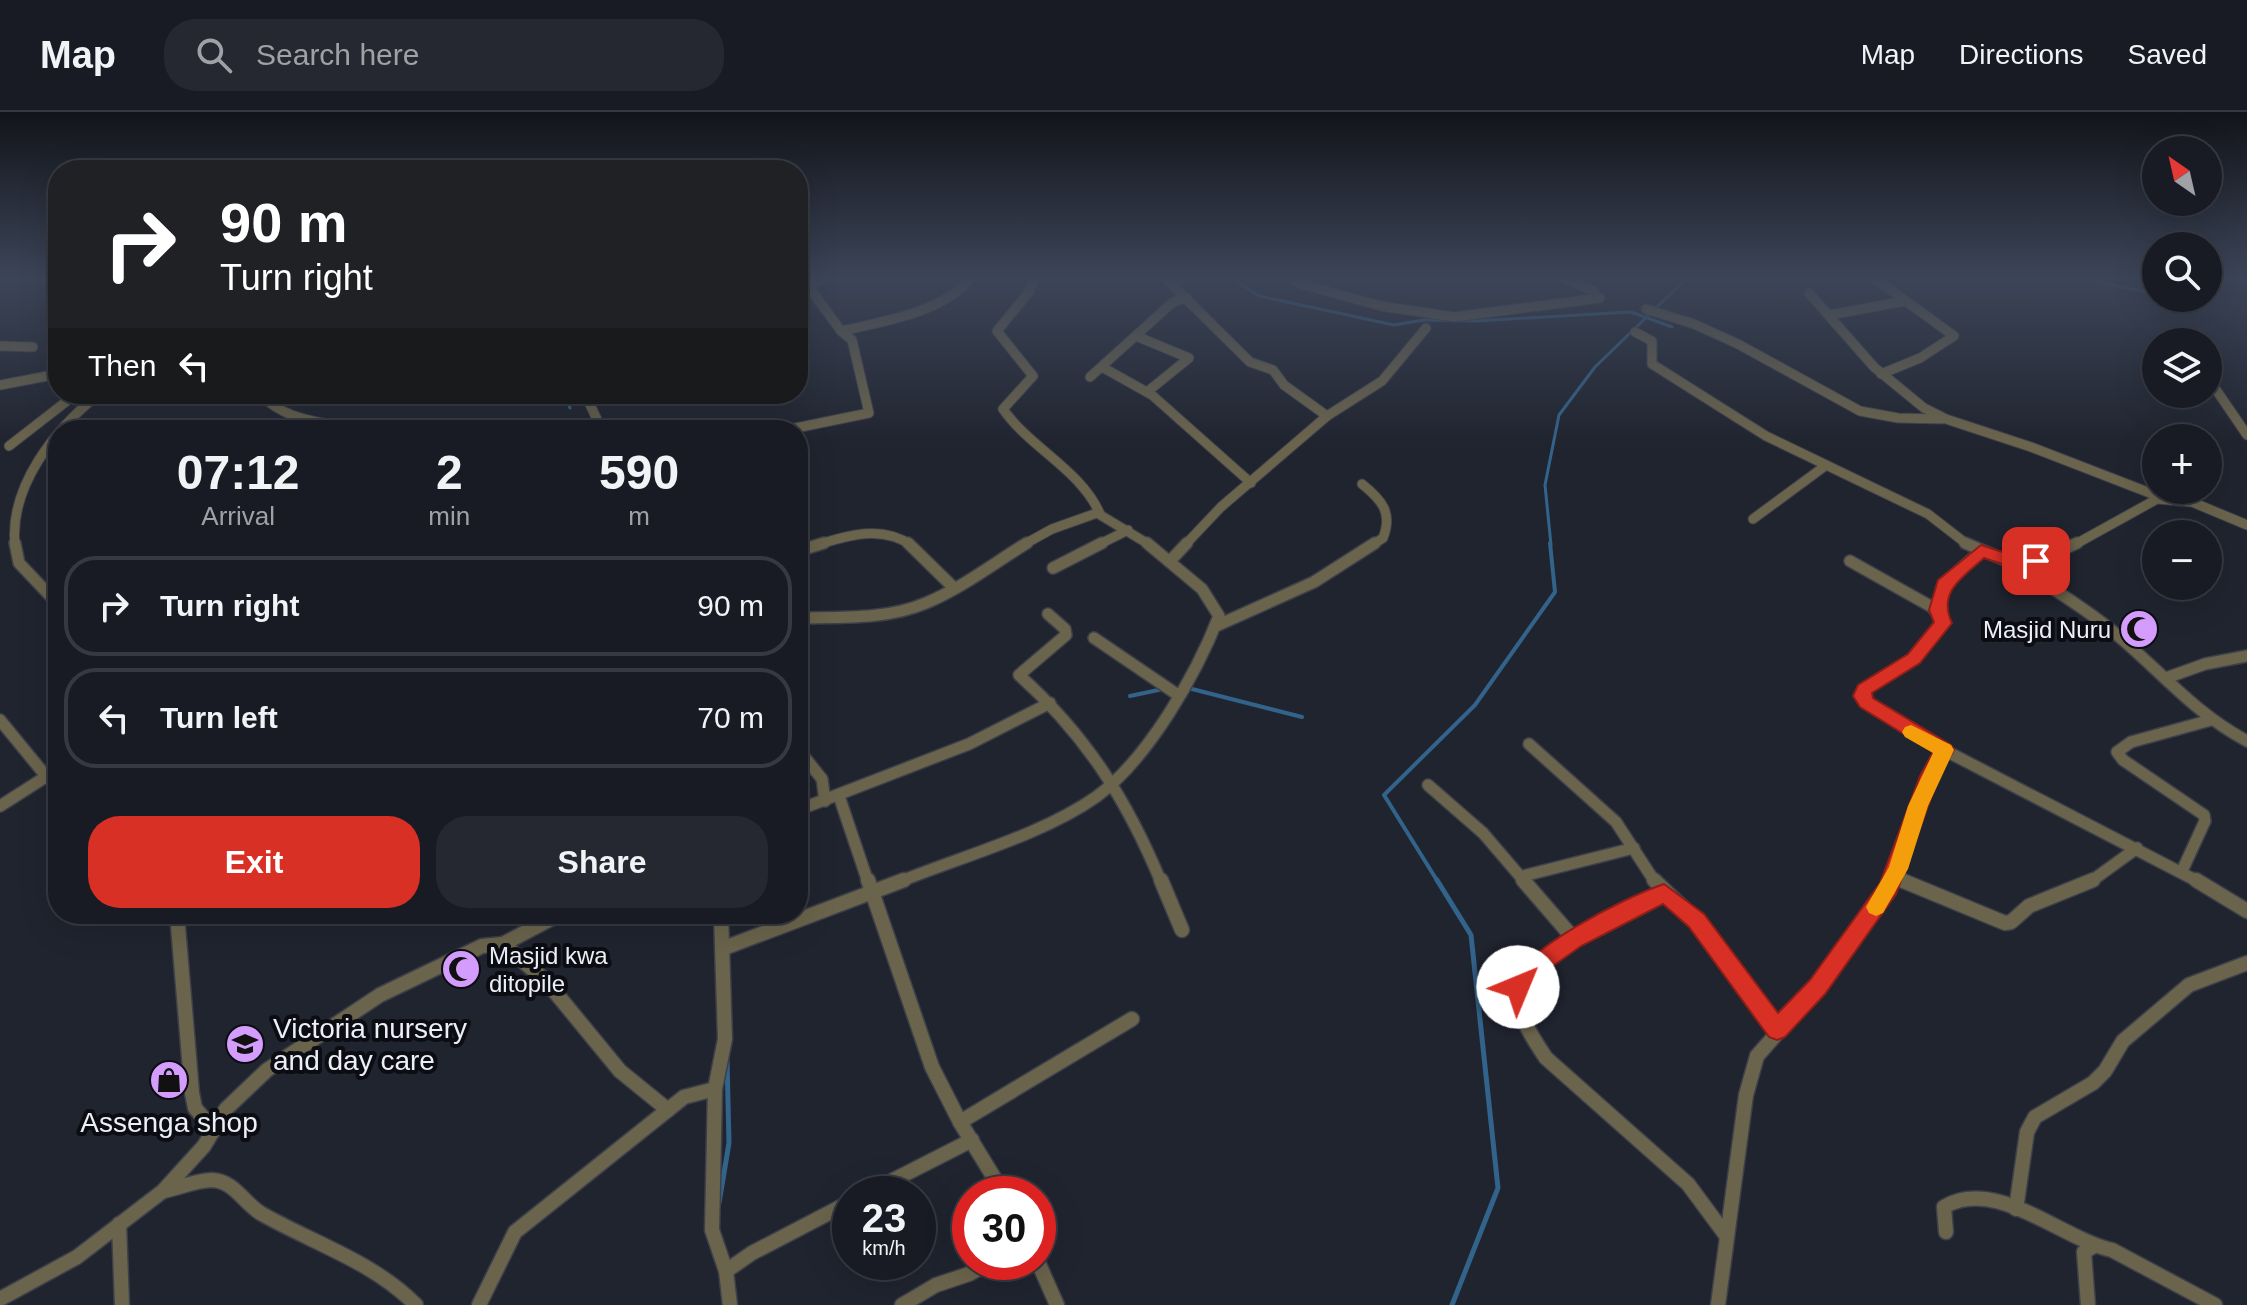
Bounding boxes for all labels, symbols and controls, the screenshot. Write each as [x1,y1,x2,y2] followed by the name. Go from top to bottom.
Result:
[164,19,724,91] search box
[192,33,236,77] icon: search
[40,34,116,76] text: Map
[256,38,419,71] text: Search here
[1861,39,1915,70] text: Map
[1959,39,2084,70] text: Directions
[2128,39,2207,70] text: Saved
[2142,136,2222,216] north arrow
[2142,136,2222,600] map controls
[220,191,348,254] text: 90 m
[88,192,192,296] icon: right
[2142,232,2222,312] button: search
[220,257,373,298] text: Turn right
[2142,328,2222,408] button: layers
[172,344,216,388] icon: left
[88,349,156,382] text: Then
[2142,424,2222,504] button: +
[177,446,300,499] text: 07:12
[436,446,463,499] text: 2
[599,446,679,499] text: 590
[201,501,275,531] text: Arrival
[428,501,470,531] text: min
[628,501,650,531] text: m
[2142,520,2222,600] button: −
[2002,527,2070,595] pin
[2014,539,2058,583] icon: arrive
[92,584,136,628] icon: right
[160,589,299,622] text: Turn right
[697,589,764,622] text: 90 m
[2118,608,2160,650] mosque icon: Masjid Nuru
[1983,616,2111,643] place label: Masjid Nuru
[92,696,136,740] icon: left
[160,701,278,734] text: Turn left
[697,701,764,734] text: 70 m
[88,816,420,908] button: Exit
[436,816,768,908] button: Share
[489,942,608,997] place label: Masjid kwa ditopile
[1476,945,1560,1029] position arrow
[440,948,482,990] mosque icon: Masjid kwa ditopile
[273,1013,467,1076] place label: Victoria nursery and day care
[224,1023,266,1065] school or university icon: Victoria nursery and day care
[148,1059,190,1101] shop icon: Assenga shop
[80,1107,258,1138] place label: Assenga shop
[952,1176,1056,1280] speed limit sign: 30
[862,1196,906,1240] text: 23
[862,1237,906,1259] text: km/h

